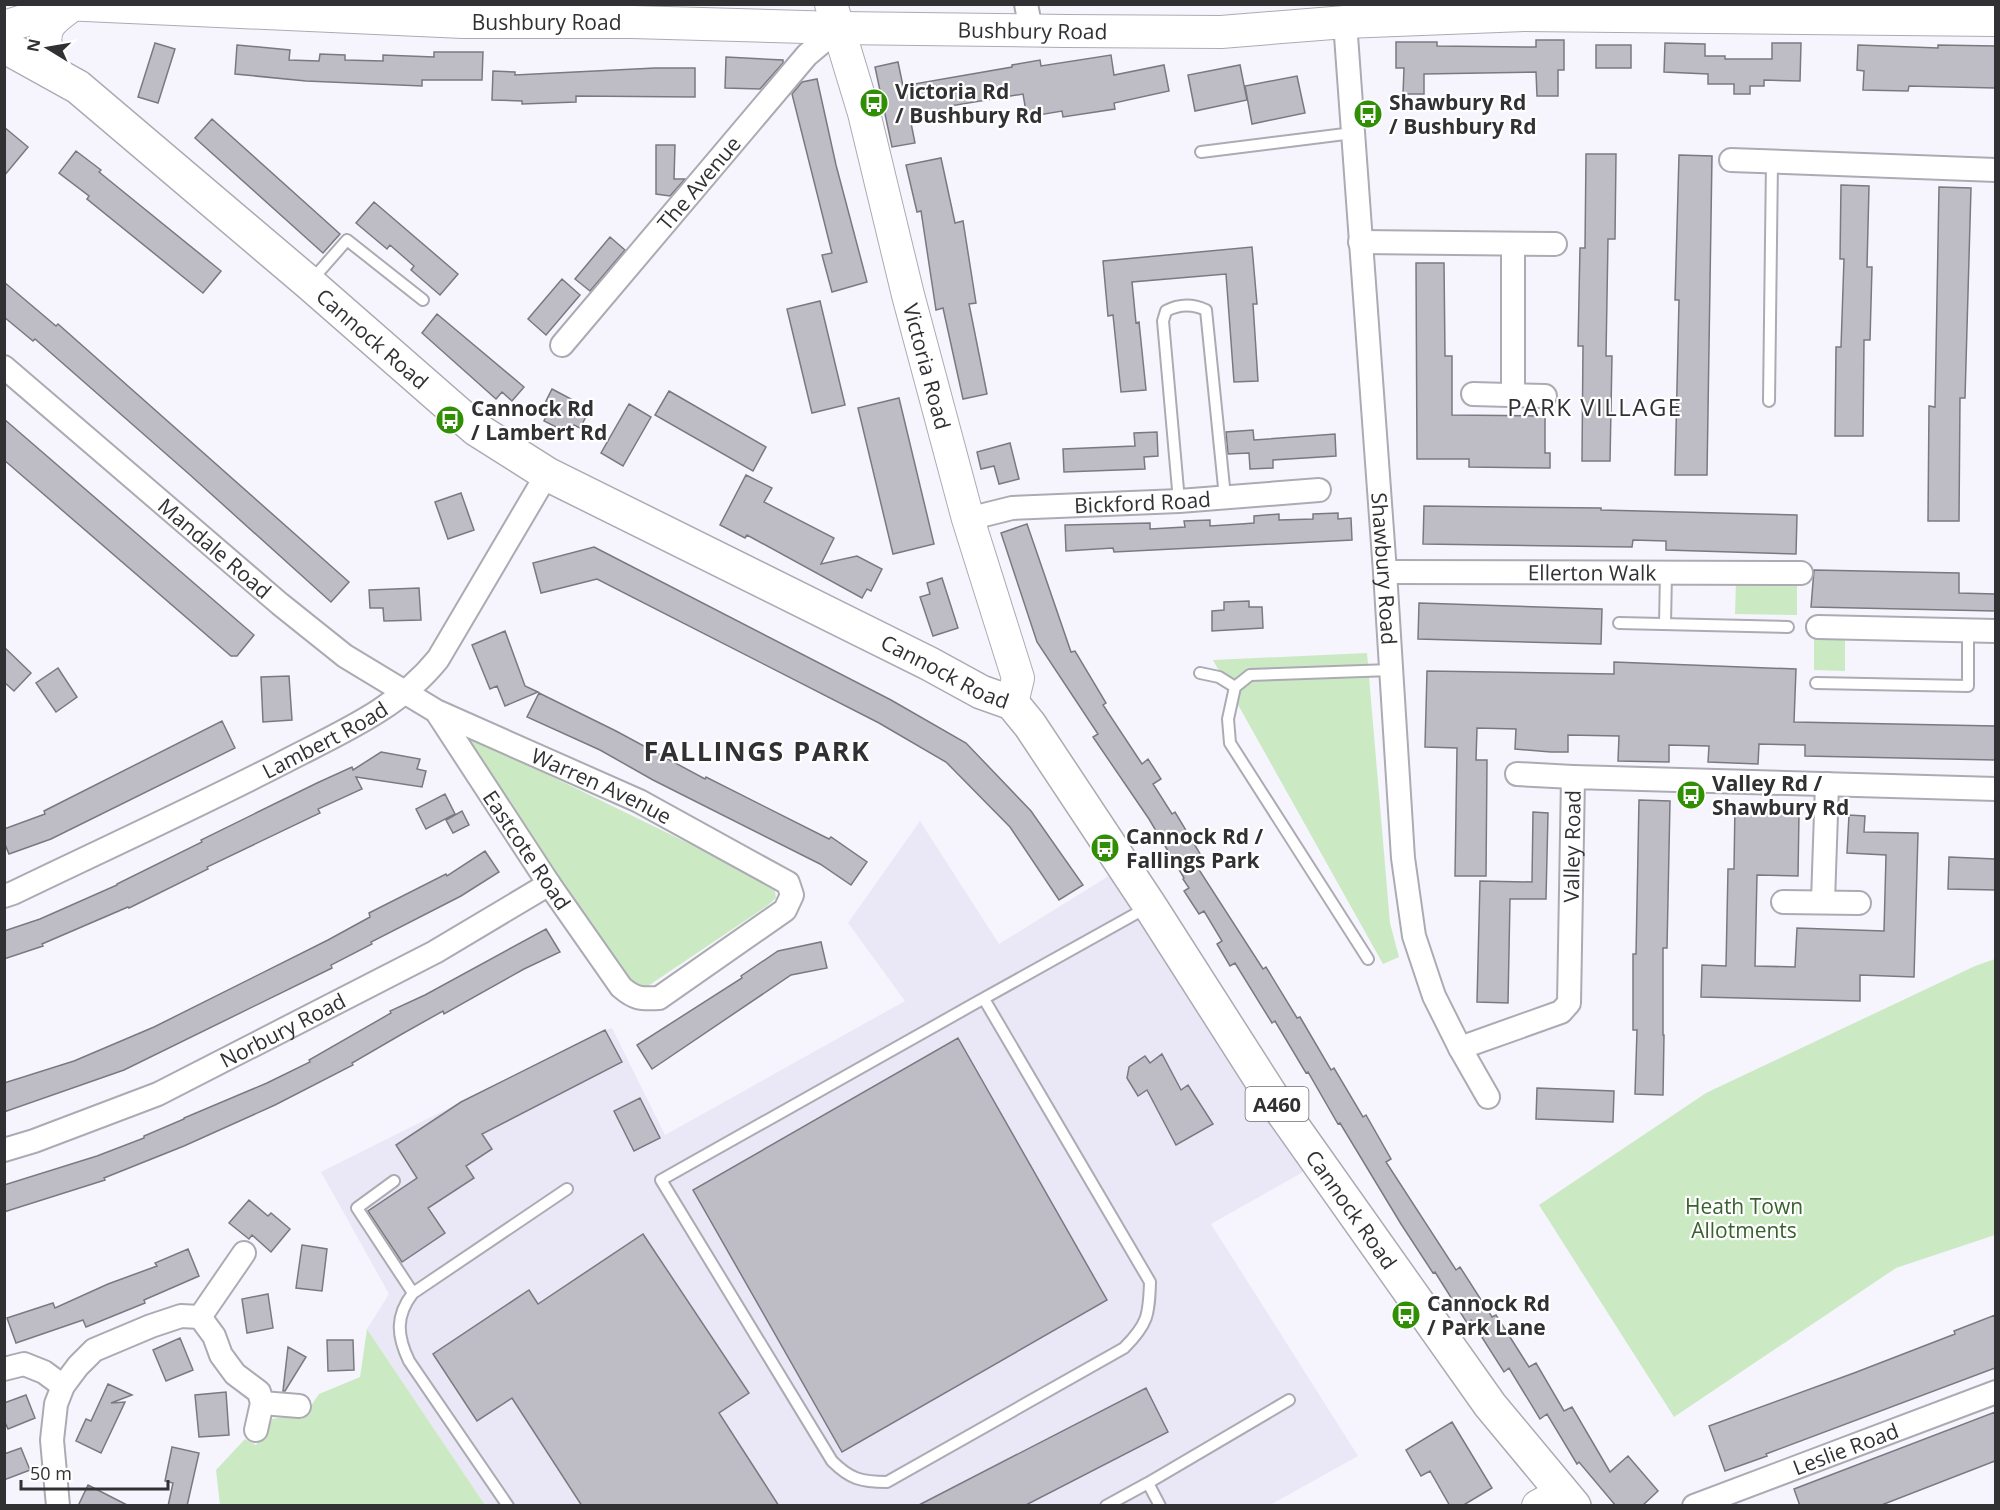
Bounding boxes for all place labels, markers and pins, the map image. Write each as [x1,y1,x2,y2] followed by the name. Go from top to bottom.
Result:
[895,77,1042,129] place label: Victoria Rd / Bushbury Rd
[858,87,890,119] bus stop icon: Victoria Rd / Bushbury Rd
[1389,88,1536,140] place label: Shawbury Rd / Bushbury Rd
[1352,98,1384,130] bus stop icon: Shawbury Rd / Bushbury Rd
[471,394,607,446] place label: Cannock Rd / Lambert Rd
[434,404,466,436] bus stop icon: Cannock Rd / Lambert Rd
[1712,769,1849,821] place label: Valley Rd / Shawbury Rd
[1675,779,1707,811] bus stop icon: Valley Rd / Shawbury Rd
[1126,822,1264,874] place label: Cannock Rd / Fallings Park
[1089,832,1121,864] bus stop icon: Cannock Rd / Fallings Park
[1427,1289,1550,1341] place label: Cannock Rd / Park Lane
[1390,1299,1422,1331] bus stop icon: Cannock Rd / Park Lane

